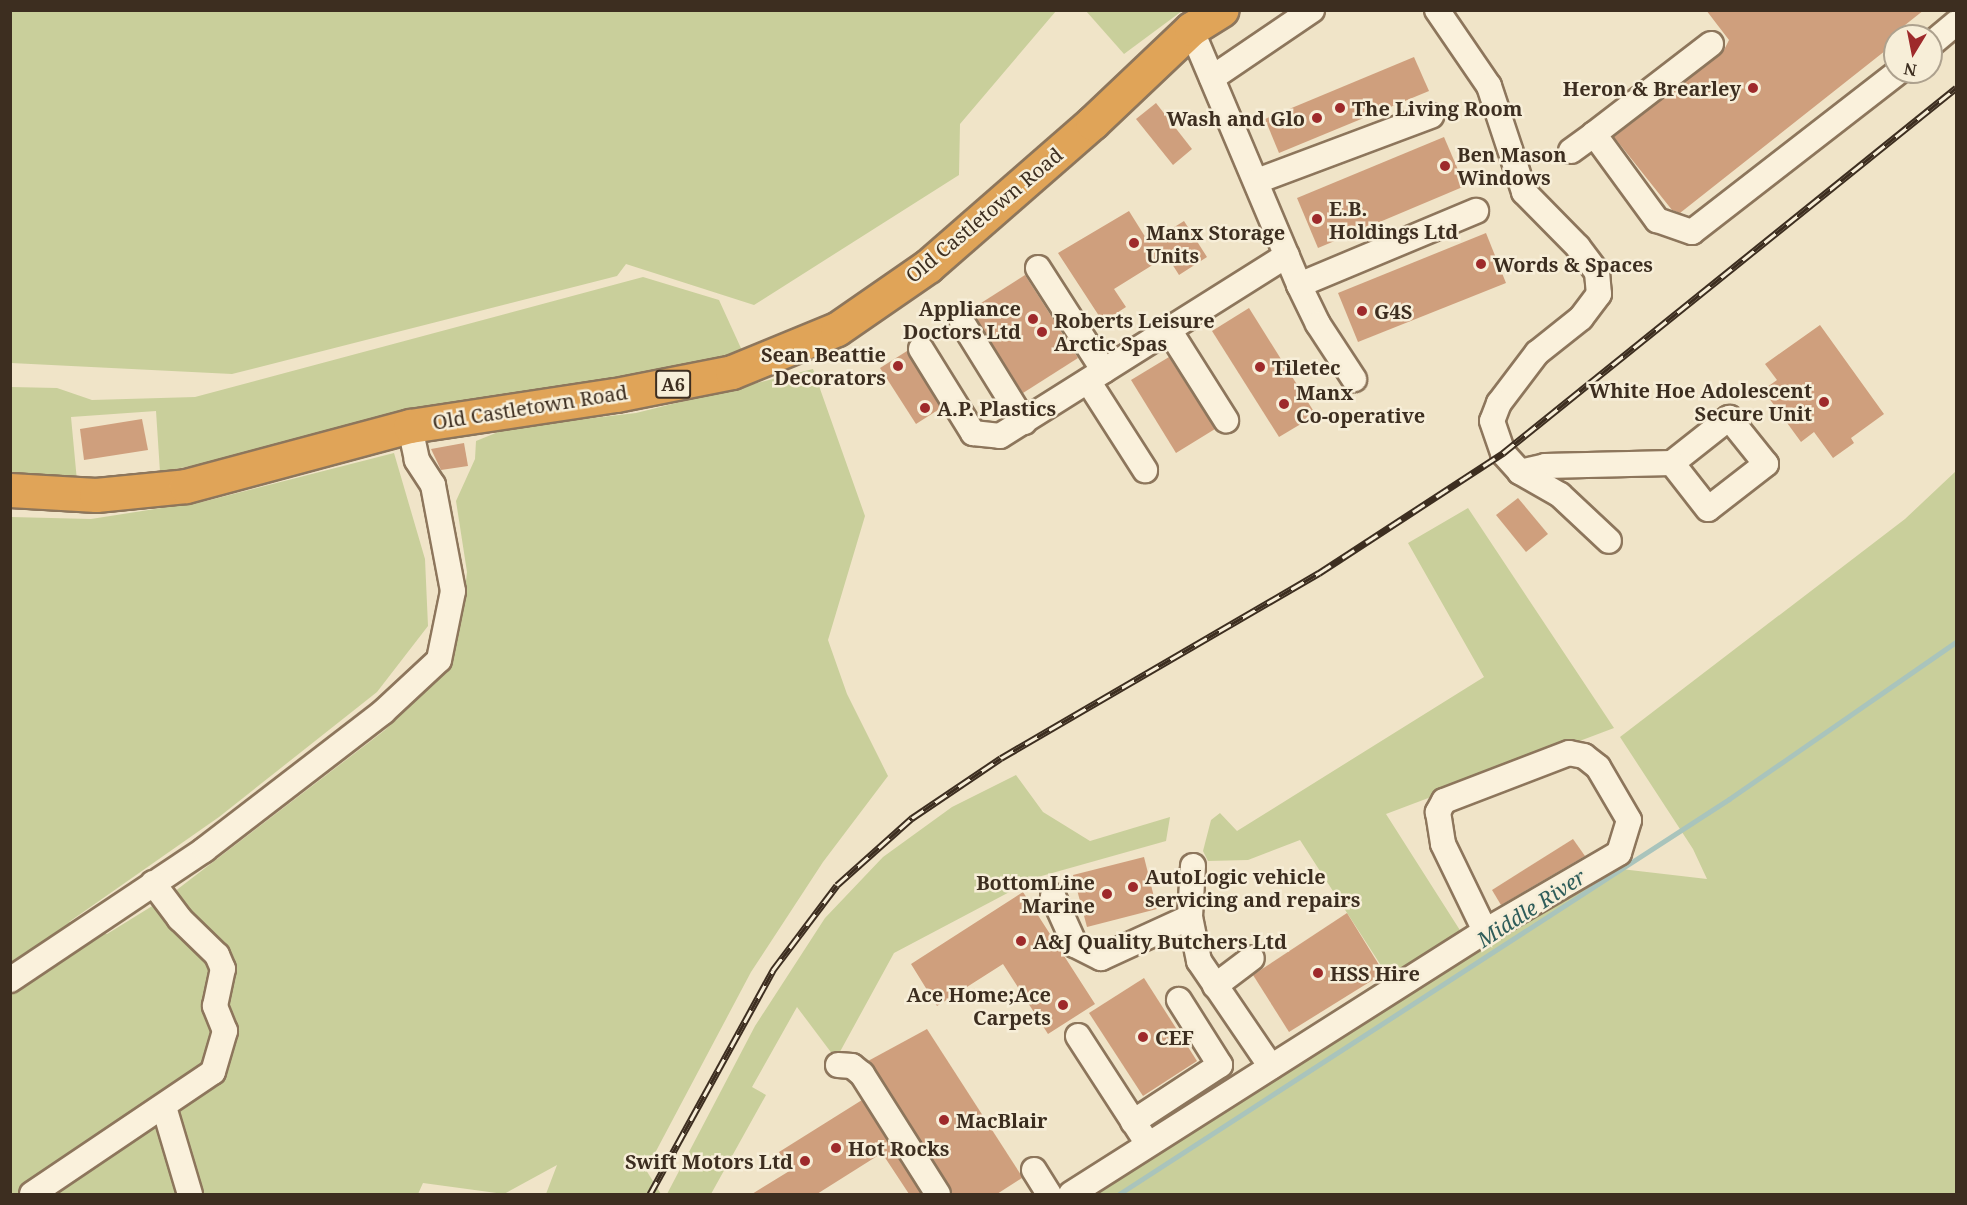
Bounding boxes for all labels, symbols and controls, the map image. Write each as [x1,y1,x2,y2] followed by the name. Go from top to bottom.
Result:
[1883,24,1943,84] north arrow
[1902,58,1918,82] text: N
[1563,76,1741,100] place label: Heron & Brearley
[1746,81,1760,95] marker: Heron & Brearley
[1352,96,1523,120] place label: The Living Room
[1333,101,1347,115] marker: The Living Room
[1167,106,1305,130] place label: Wash and Glo
[1310,111,1324,125] marker: Wash and Glo
[901,142,1067,288] street label: Old Castletown Road
[1457,142,1567,189] place label: Ben Mason Windows
[1438,159,1452,173] marker: Ben Mason Windows
[1329,196,1458,243] place label: E.B. Holdings Ltd
[1310,212,1324,226] marker: E.B. Holdings Ltd
[1146,220,1285,267] place label: Manx Storage Units
[1127,236,1141,250] marker: Manx Storage Units
[1493,252,1653,276] place label: Words & Spaces
[1474,257,1488,271] marker: Words & Spaces
[903,296,1021,343] place label: Appliance Doctors Ltd
[1374,299,1412,323] place label: G4S
[1355,304,1369,318] marker: G4S
[1054,308,1215,355] place label: Roberts Leisure Arctic Spas
[1026,312,1040,326] marker: Appliance Doctors Ltd
[1035,325,1049,339] marker: Roberts Leisure Arctic Spas
[761,342,886,389] place label: Sean Beattie Decorators
[1272,355,1341,379] place label: Tiletec
[891,359,905,373] marker: Sean Beattie Decorators
[1253,360,1267,374] marker: Tiletec
[655,369,691,399] road number: A6
[1589,378,1812,425] place label: White Hoe Adolescent Secure Unit
[431,380,629,434] street label: Old Castletown Road
[1296,380,1425,427] place label: Manx Co-operative
[1817,395,1831,409] marker: White Hoe Adolescent Secure Unit
[937,396,1056,420] place label: A.P. Plastics
[1277,397,1291,411] marker: Manx Co-operative
[918,401,932,415] marker: A.P. Plastics
[1145,864,1360,911] place label: AutoLogic vehicle servicing and repairs
[1472,864,1590,952] water label: Middle River
[976,870,1095,917] place label: BottomLine Marine
[1126,880,1140,894] marker: AutoLogic vehicle servicing and repairs
[1100,887,1114,901] marker: BottomLine Marine
[1033,929,1287,953] place label: A&J Quality Butchers Ltd
[1014,934,1028,948] marker: A&J Quality Butchers Ltd
[1330,961,1420,985] place label: HSS Hire
[1311,966,1325,980] marker: HSS Hire
[907,982,1051,1029] place label: Ace Home;Ace Carpets
[1056,998,1070,1012] marker: Ace Home;Ace Carpets
[1155,1025,1194,1049] place label: CEF
[1136,1030,1150,1044] marker: CEF
[956,1108,1048,1132] place label: MacBlair
[937,1113,951,1127] marker: MacBlair
[848,1136,949,1160] place label: Hot Rocks
[829,1141,843,1155] marker: Hot Rocks
[625,1149,793,1173] place label: Swift Motors Ltd
[798,1154,812,1168] marker: Swift Motors Ltd

